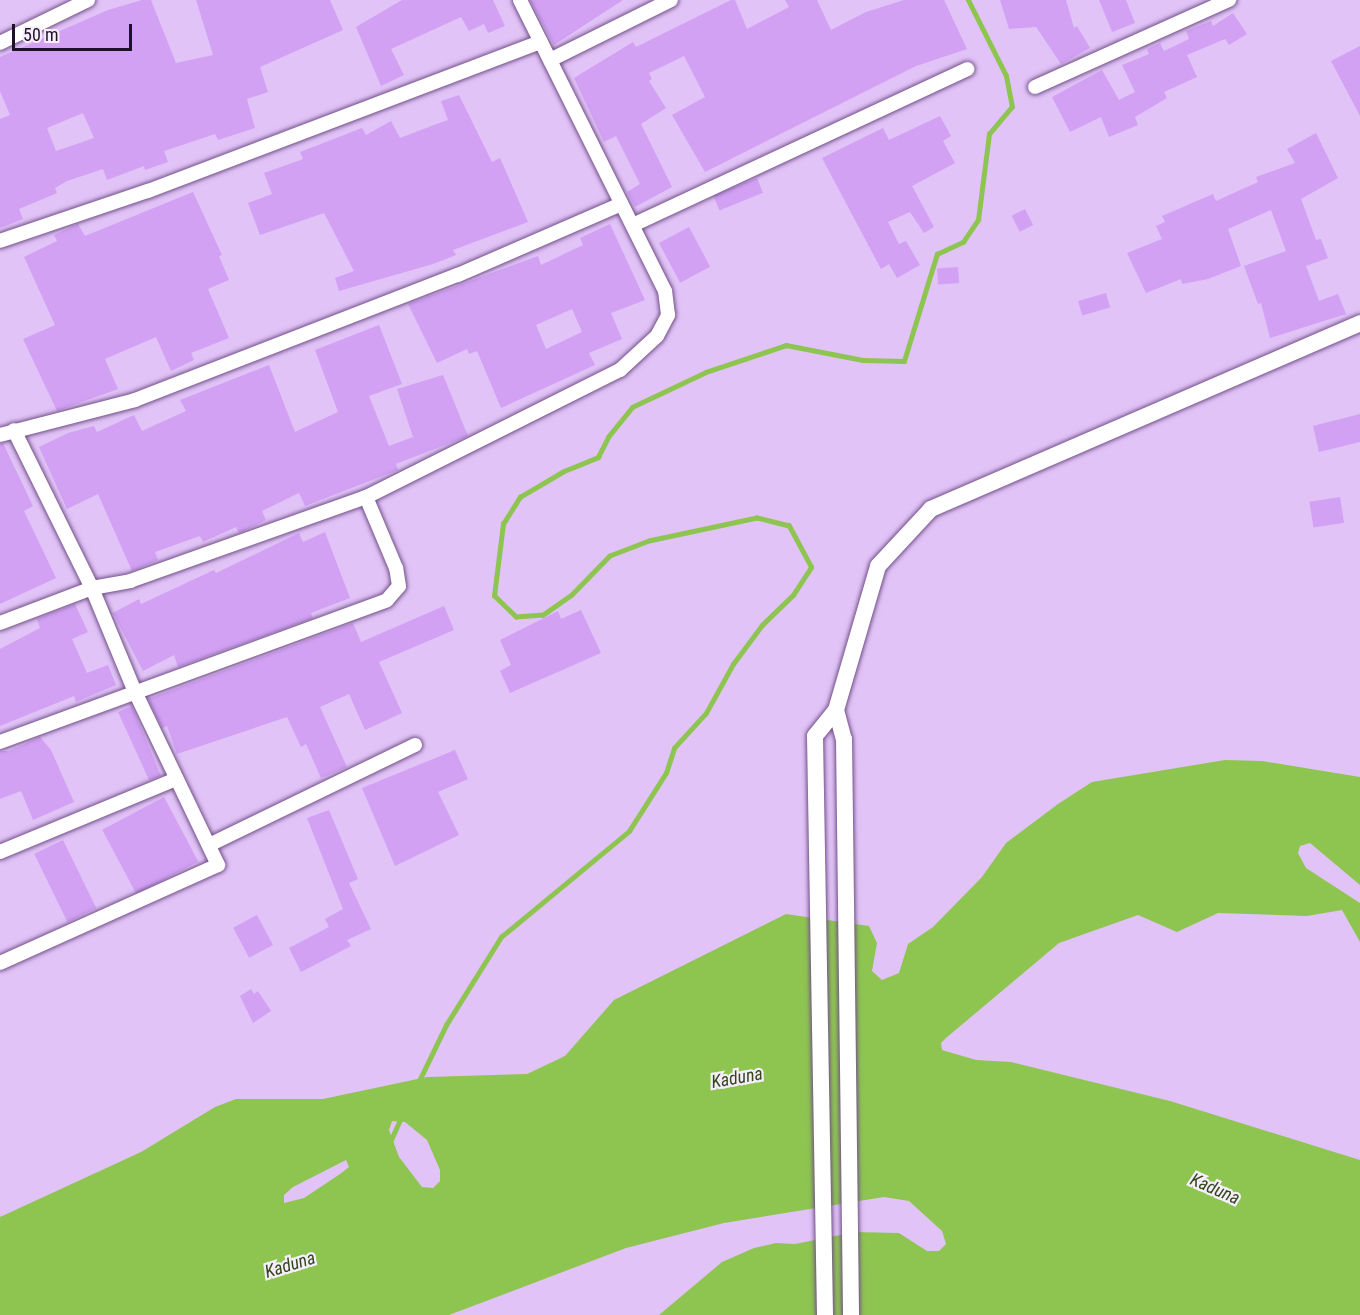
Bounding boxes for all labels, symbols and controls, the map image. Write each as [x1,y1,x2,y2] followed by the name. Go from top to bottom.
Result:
[15,12,135,50] scale bar
[23,24,58,45] text: 50 m
[710,1063,764,1093] water label: Kaduna
[1187,1169,1243,1209] water label: Kaduna
[262,1247,318,1283] water label: Kaduna

